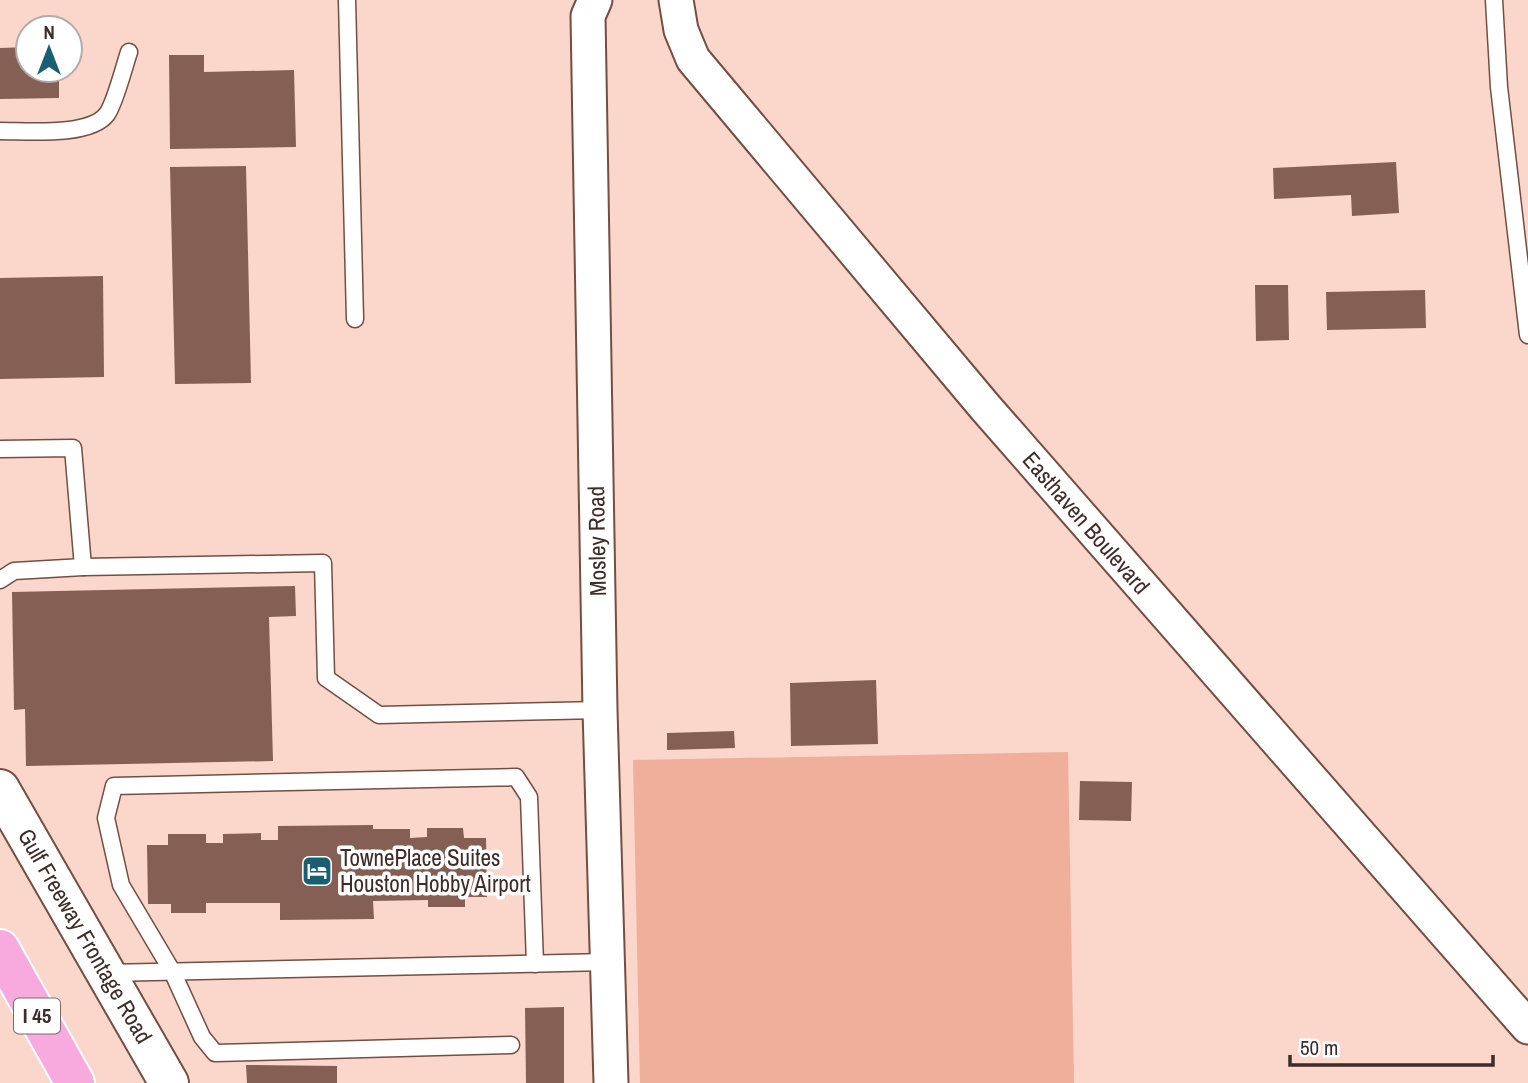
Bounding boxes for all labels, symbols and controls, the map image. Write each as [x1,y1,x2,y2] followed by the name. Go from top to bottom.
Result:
[14,14,84,84] north arrow
[43,19,55,45] text: N
[1016,445,1157,600] street label: Easthaven Boulevard
[580,486,613,596] street label: Mosley Road
[11,823,160,1049] street label: Gulf Freeway Frontage Road
[340,842,531,899] place label: TownePlace Suites Houston Hobby Airport
[300,854,334,888] hotel icon: TownePlace Suites Houston Hobby Airport
[14,998,60,1034] road number: I 45
[1290,1024,1493,1068] scale bar
[1300,1033,1338,1062] text: 50 m

